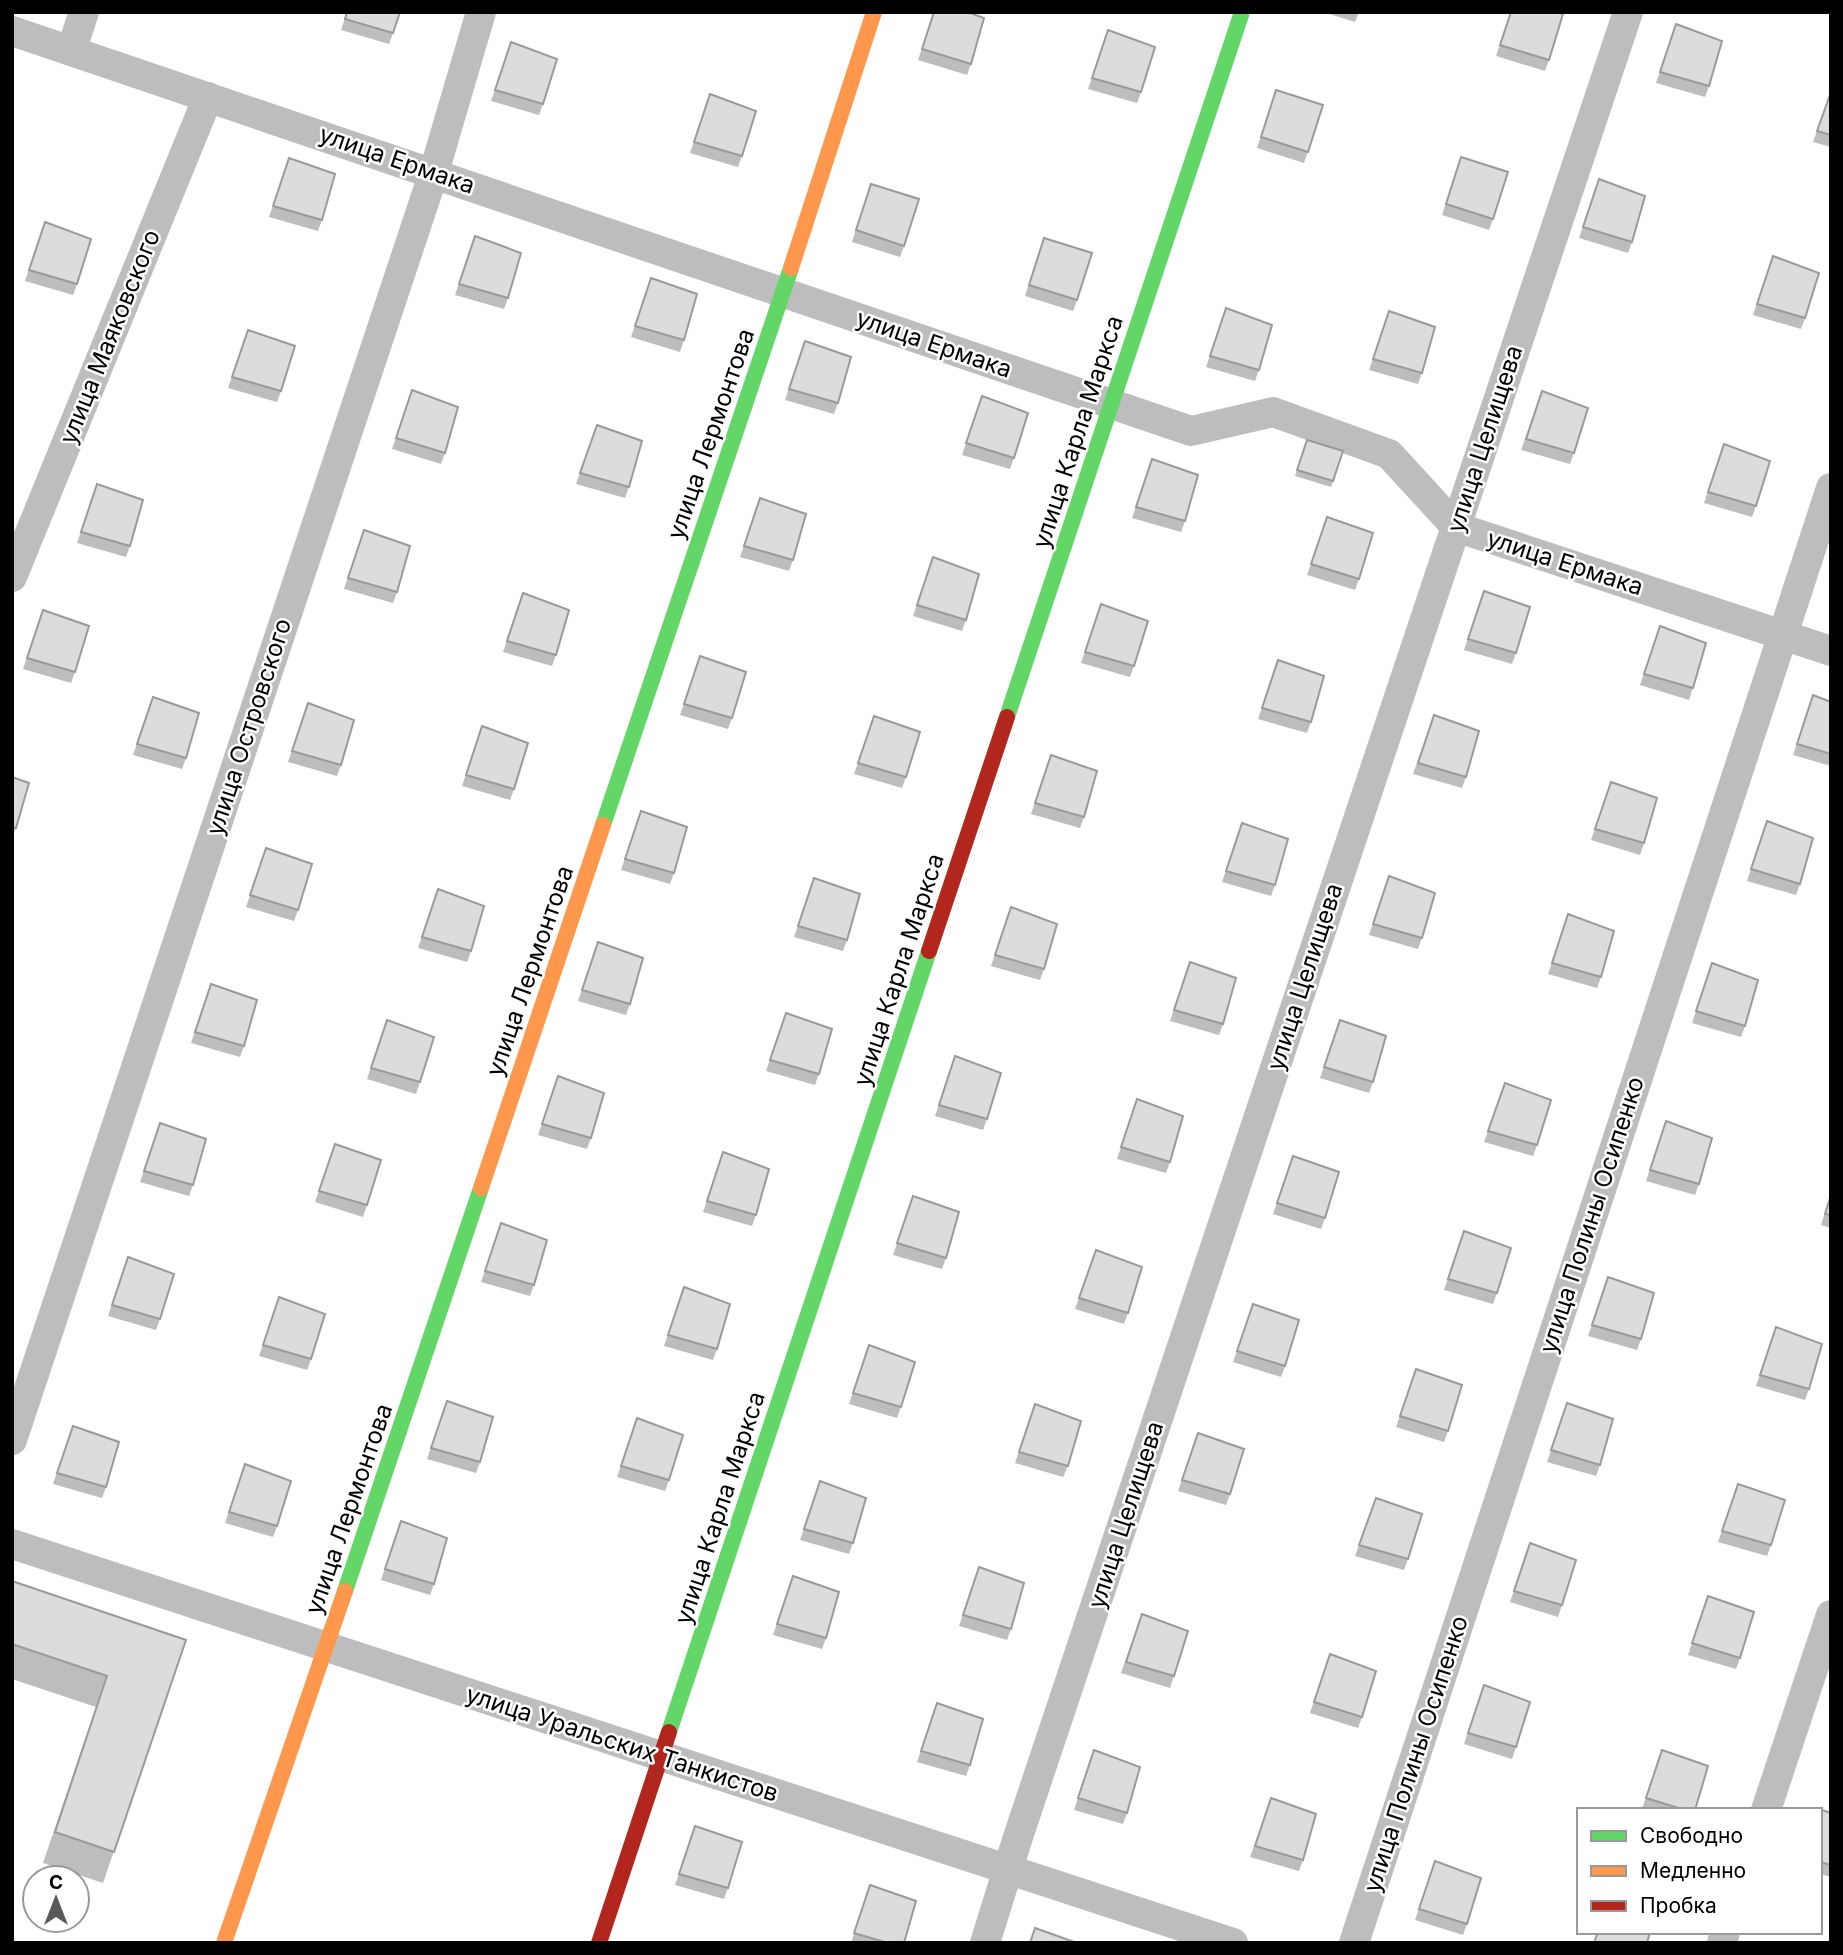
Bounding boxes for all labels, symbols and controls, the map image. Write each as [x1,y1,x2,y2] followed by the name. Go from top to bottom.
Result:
[316,119,479,200] street label: улица Ермака
[53,225,166,448] street label: улица Маяковского
[853,303,1016,384] street label: улица Ермака
[1026,312,1129,552] street label: улица Карла Маркса
[661,325,760,543] street label: улица Лермонтова
[1441,342,1528,536] street label: улица Целищева
[1483,524,1647,601] street label: улица Ермака
[200,615,297,839] street label: улица Островского
[847,850,950,1090] street label: улица Карла Маркса
[480,862,579,1080] street label: улица Лермонтова
[1261,880,1348,1074] street label: улица Целищева
[1533,1073,1650,1357] street label: улица Полины Осипенко
[668,1388,771,1628] street label: улица Карла Маркса
[299,1400,398,1618] street label: улица Лермонтова
[1082,1418,1169,1612] street label: улица Целищева
[1357,1612,1474,1896] street label: улица Полины Осипенко
[462,1679,782,1808] street label: улица Уральских Танкистов
[1577,1808,1822,1934] legend
[1640,1823,1743,1848] text: Свободно
[1640,1858,1746,1883] text: Медленно
[21,1864,91,1934] north arrow
[49,1871,63,1894] text: С
[1640,1893,1717,1918] text: Пробка

